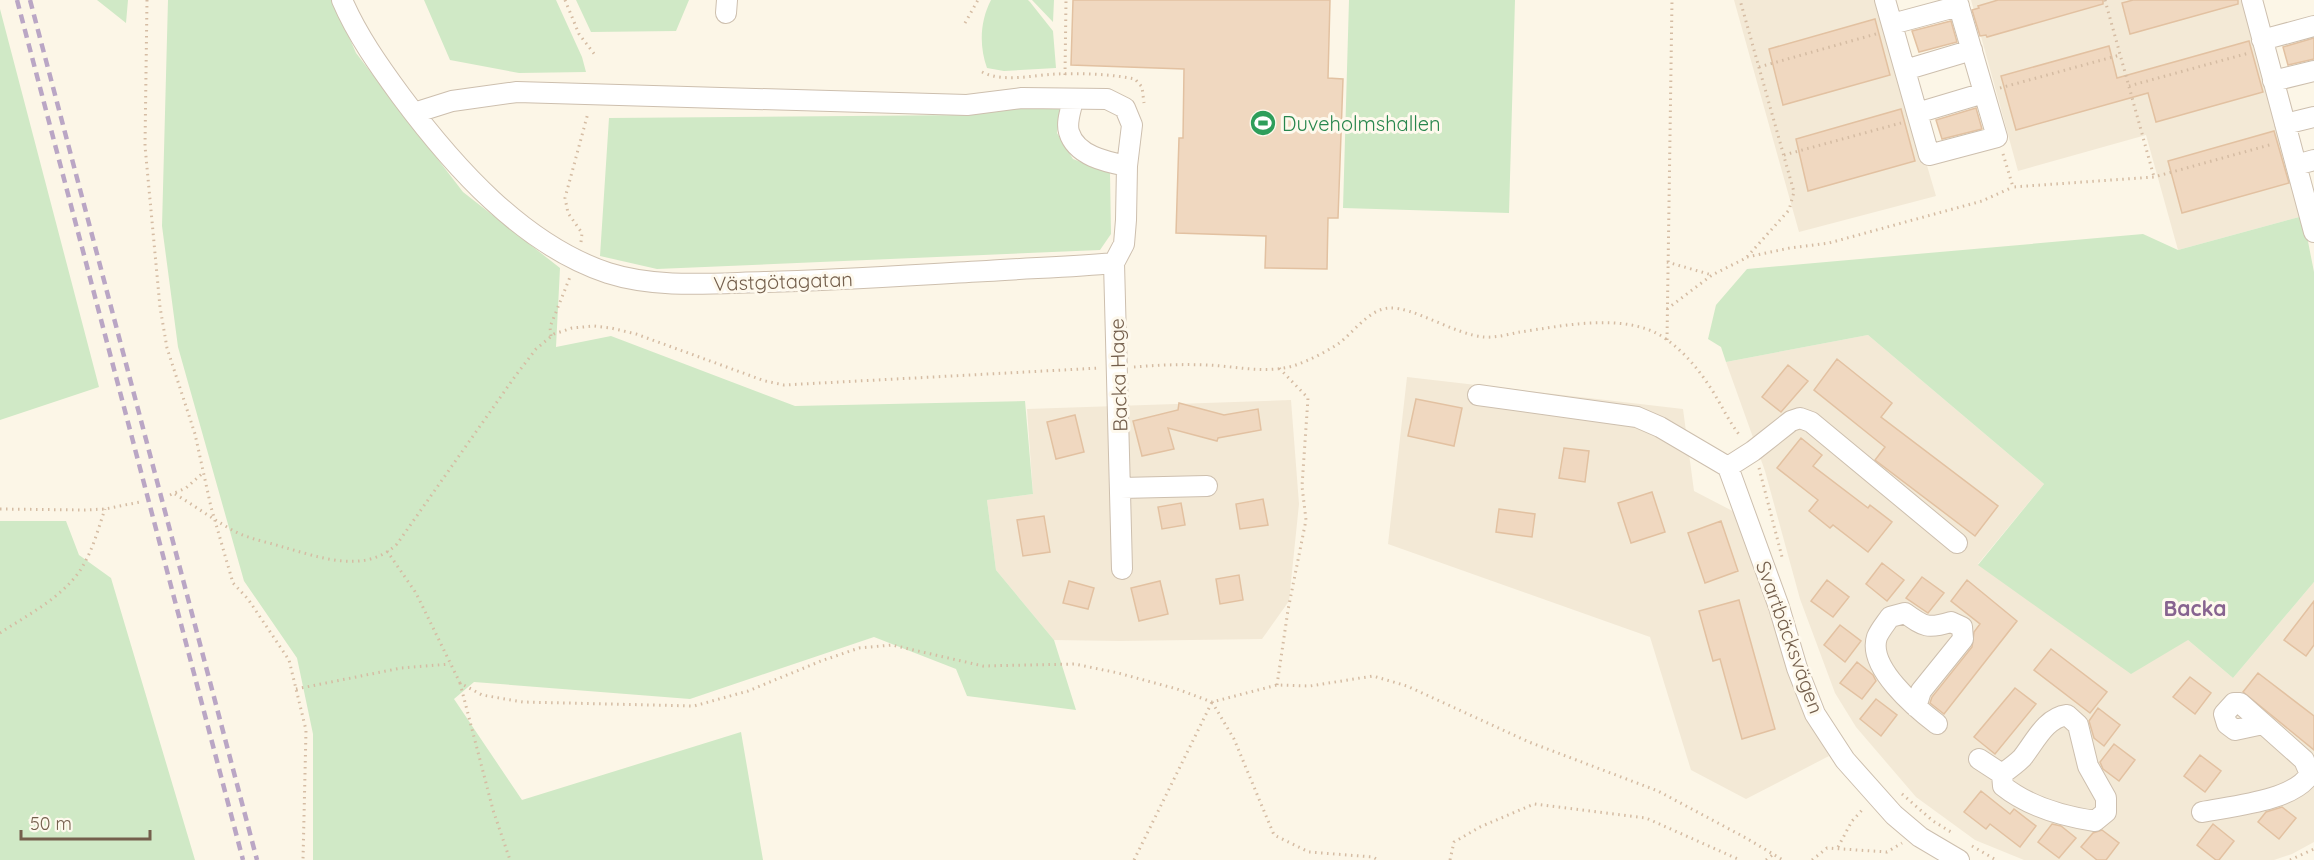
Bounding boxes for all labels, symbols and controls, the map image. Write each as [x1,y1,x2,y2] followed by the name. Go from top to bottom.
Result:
[1248,108,1278,138] sports icon: Duveholmshallen
[1282,111,1441,136] place label: Duveholmshallen
[713,266,853,296] street label: Västgötagatan
[1104,318,1132,432] street label: Backa Hage
[1751,557,1829,717] street label: Svartbäcksvägen
[2164,595,2226,621] district label: Backa
[21,803,150,841] scale bar
[30,812,72,835] text: 50 m

